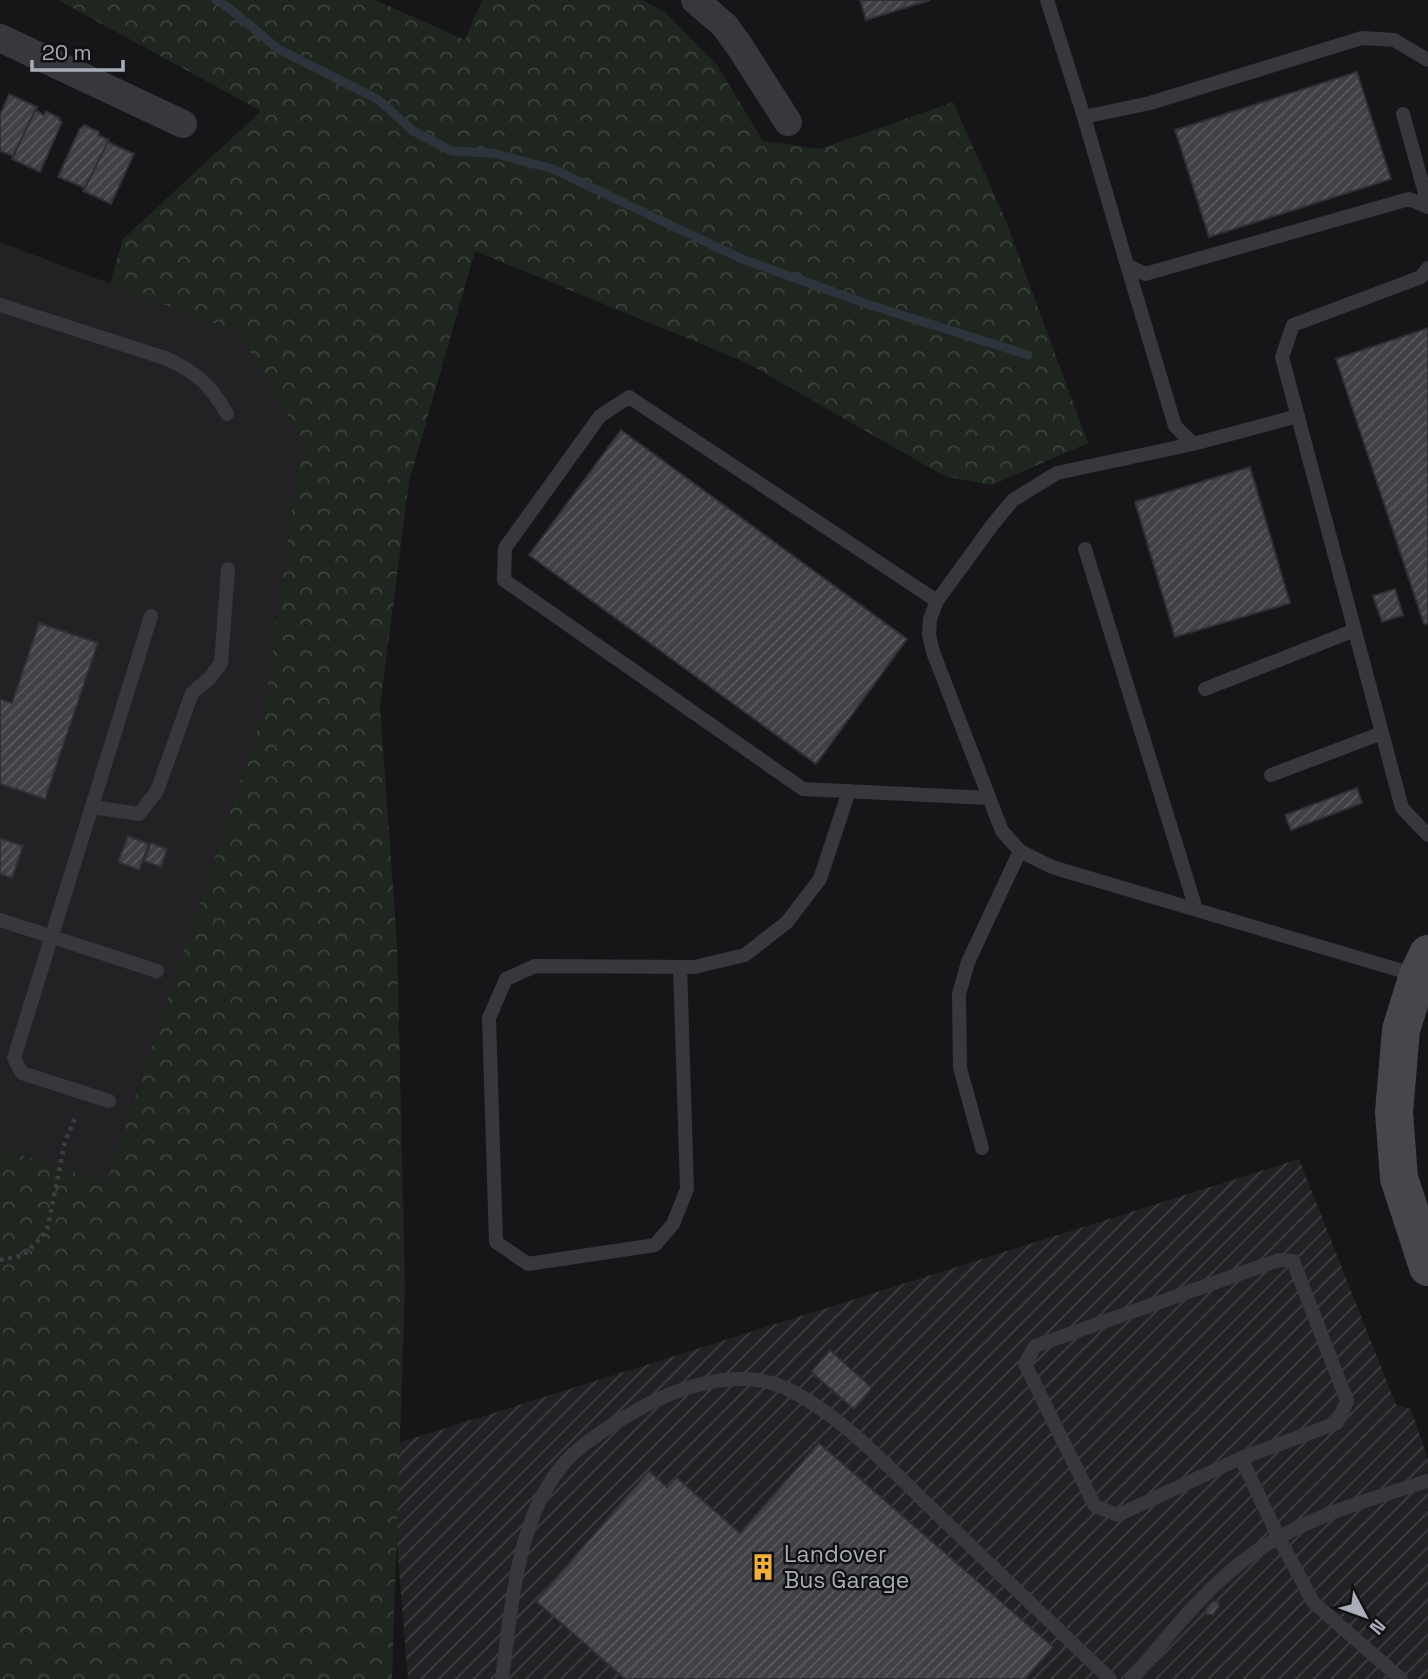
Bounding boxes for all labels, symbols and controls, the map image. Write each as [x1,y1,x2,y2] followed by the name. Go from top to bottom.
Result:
[32,28,122,72] scale bar
[42,39,92,66] text: 20 m
[784,1539,909,1595] place label: Landover Bus Garage
[748,1552,778,1582] building icon: Landover Bus Garage
[1330,1581,1400,1651] north arrow
[1364,1614,1391,1640] text: N

